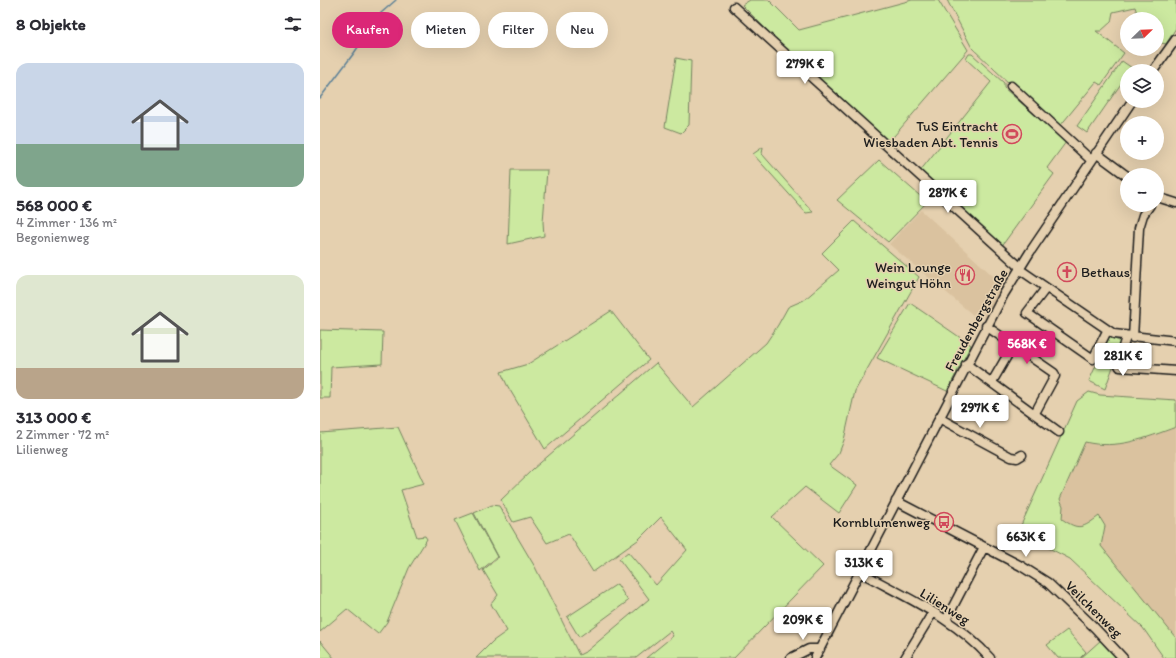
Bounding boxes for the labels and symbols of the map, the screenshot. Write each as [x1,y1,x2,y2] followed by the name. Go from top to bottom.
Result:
[1120,12,1164,56] north arrow
[772,51,838,85] pin: 279K €
[863,118,998,151] place label: TuS Eintracht Wiesbaden Abt. Tennis
[1001,123,1023,145] sports icon: TuS Eintracht Wiesbaden Abt. Tennis
[915,180,981,214] pin: 287K €
[866,259,952,292] place label: Wein Lounge Weingut Höhn
[1056,261,1078,283] church icon: Bethaus
[954,264,976,286] restaurant icon: Wein Lounge Weingut Höhn
[1081,264,1130,281] place label: Bethaus
[941,266,1012,375] street label: Freudenbergstraße
[994,331,1060,365] pin: 568K €
[1090,343,1156,377] pin: 281K €
[947,395,1013,429] pin: 297K €
[933,511,955,533] bus stop icon: Kornblumenweg
[833,514,931,531] place label: Kornblumenweg
[993,524,1059,558] pin: 663K €
[831,550,897,584] pin: 313K €
[1062,577,1126,642] street label: Veilchenweg
[917,584,974,629] street label: Lilienweg
[770,607,836,641] pin: 209K €

